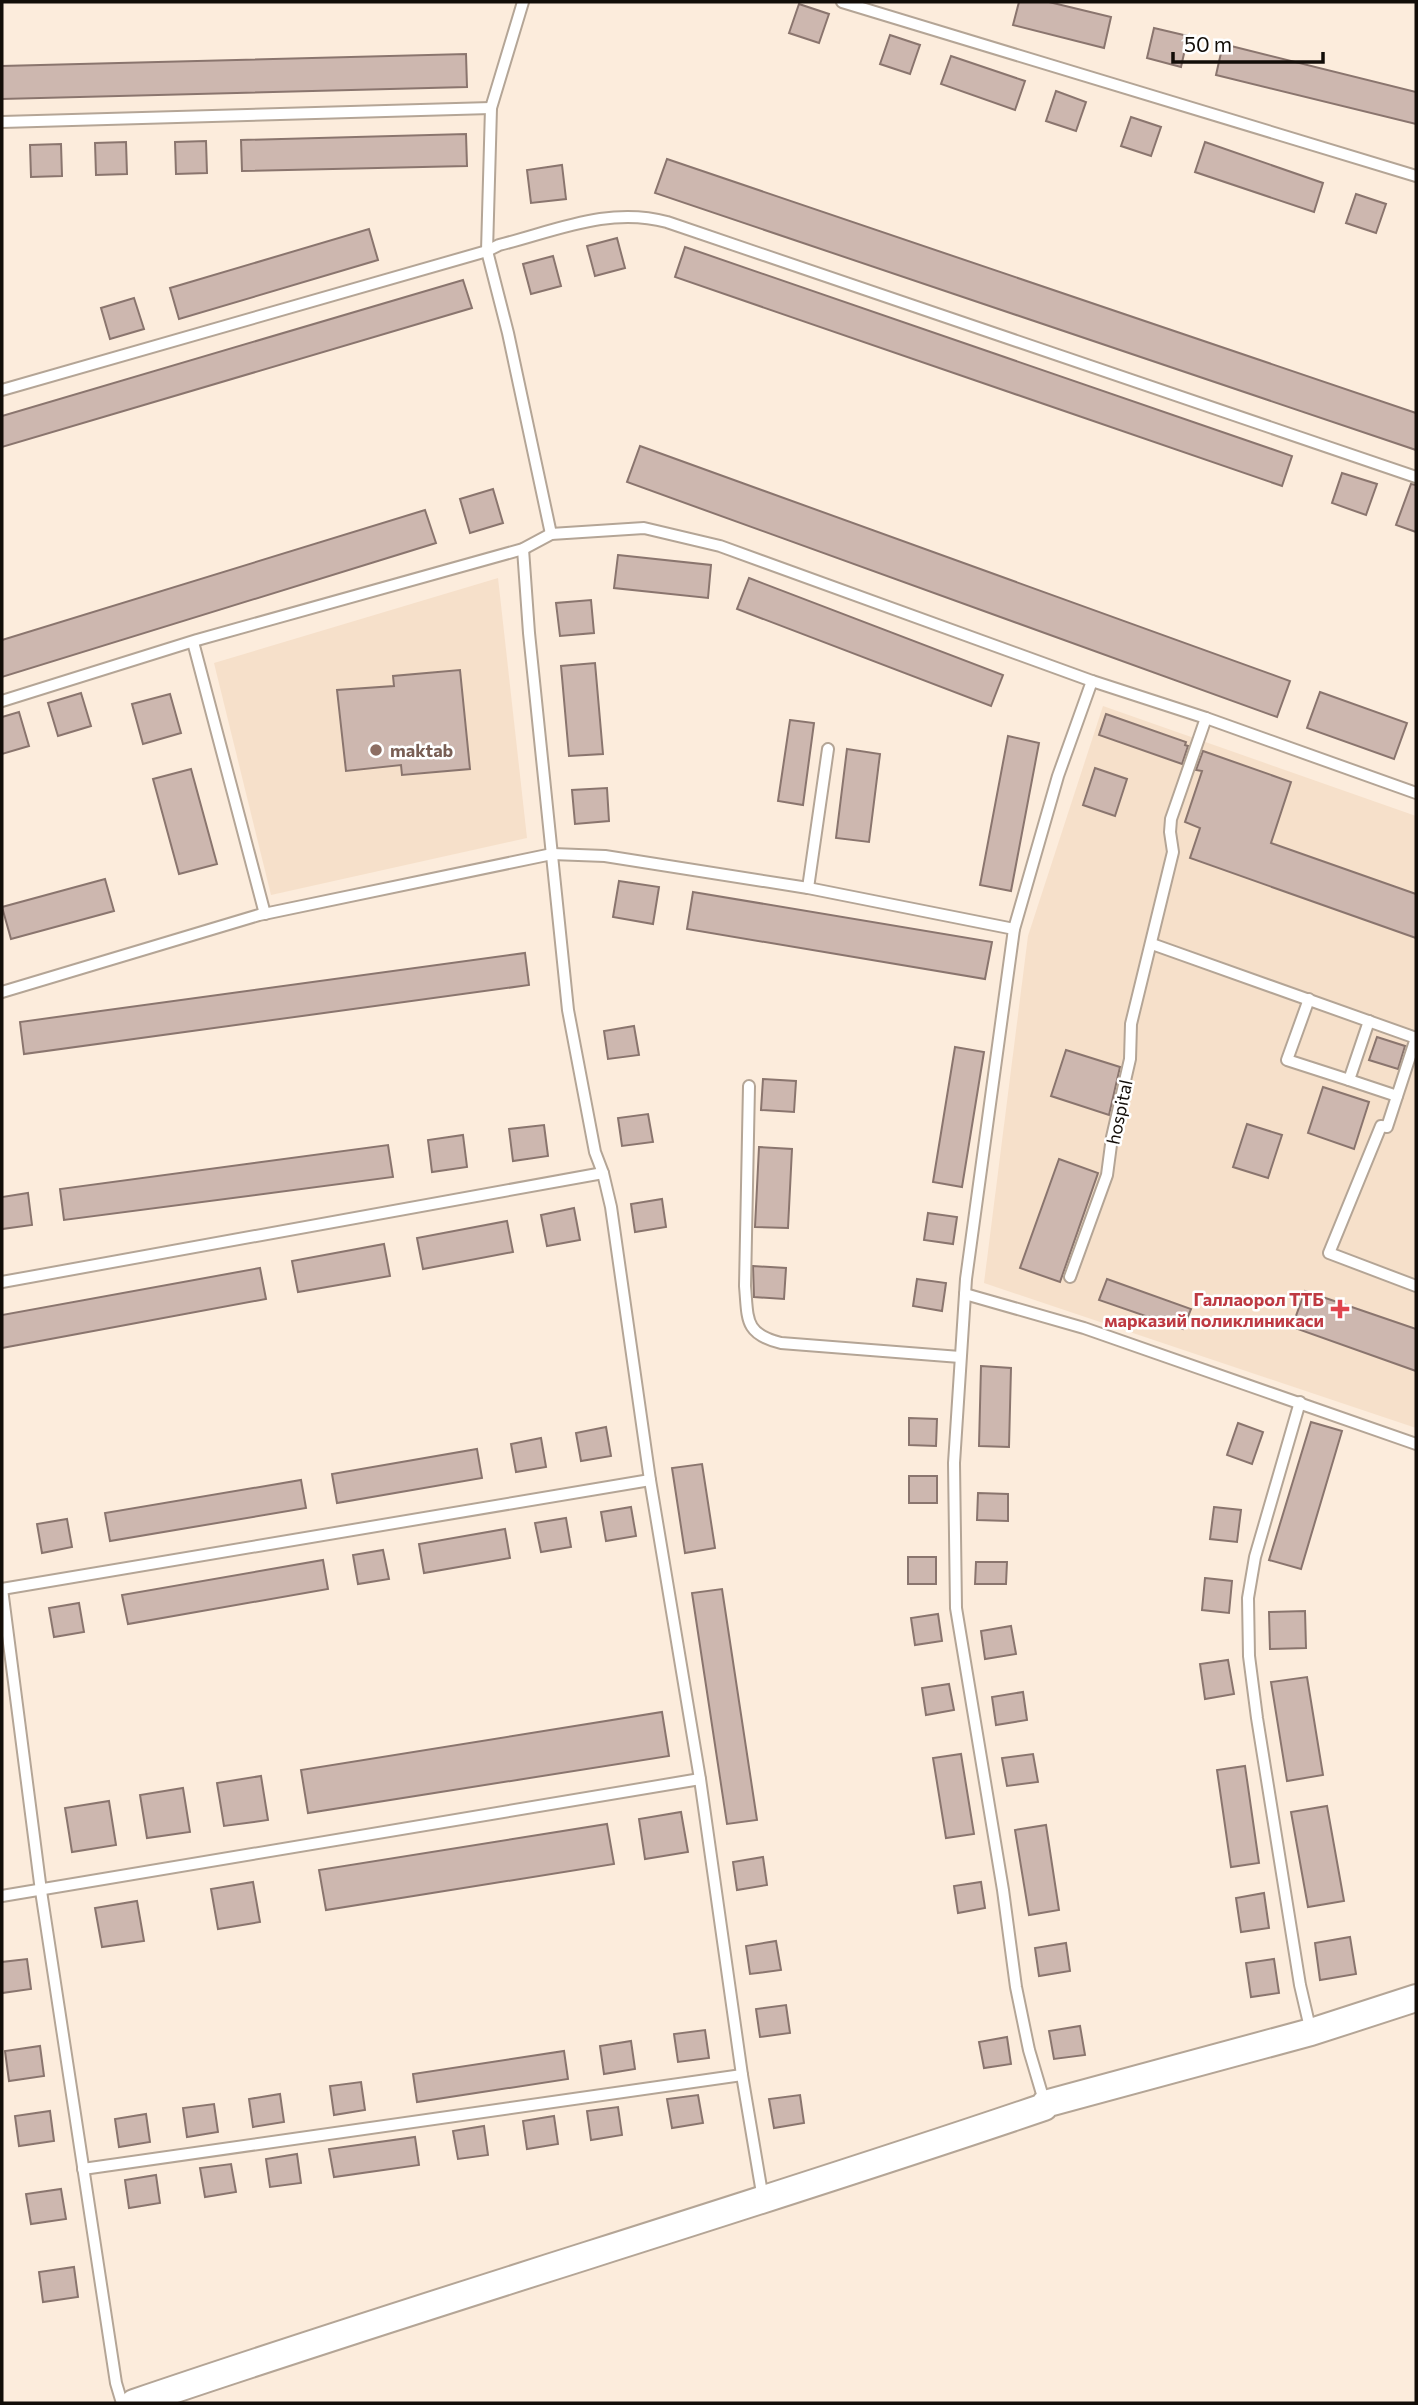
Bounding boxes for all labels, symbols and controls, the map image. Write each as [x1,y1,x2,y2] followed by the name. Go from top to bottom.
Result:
[1173,21,1324,65] scale bar
[1184,31,1232,56] text: 50 m
[390,739,454,761] place label: maktab
[368,742,384,758] marker: maktab
[1101,1078,1137,1146] street label: hospital
[1104,1288,1324,1331] place label: Галлаорол ТТБ марказий поликлиникаси
[1330,1299,1350,1319] marker: Галлаорол ТТБ марказий поликлиникаси

